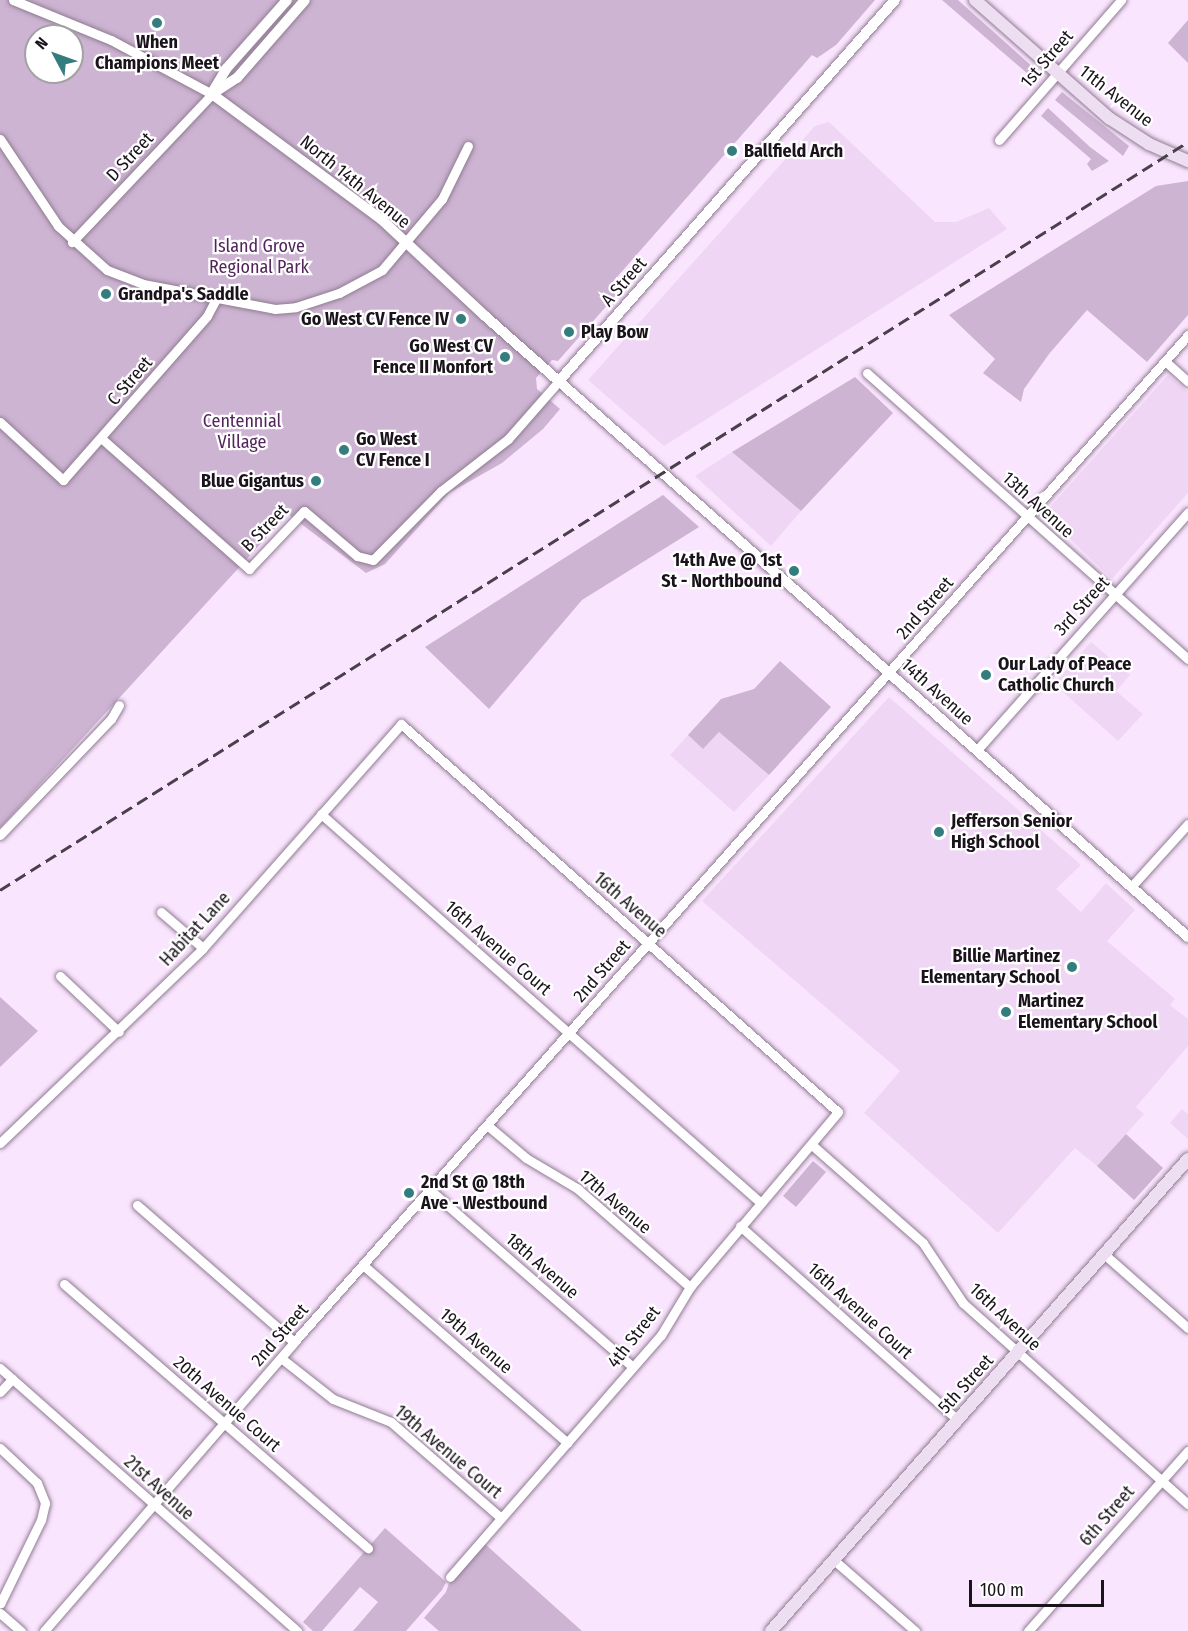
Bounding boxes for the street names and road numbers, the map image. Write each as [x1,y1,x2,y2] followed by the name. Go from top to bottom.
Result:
[1016,26,1078,92] street label: 1st Street
[1075,61,1157,131] street label: 11th Avenue
[102,128,158,186] street label: D Street
[295,131,415,233] street label: North 14th Avenue
[597,253,651,311] street label: A Street
[103,352,157,410] street label: C Street
[998,467,1078,543] street label: 13th Avenue
[237,500,293,556] street label: B Street
[892,572,958,644] street label: 2nd Street
[1050,572,1114,640] street label: 3rd Street
[897,654,977,730] street label: 14th Avenue
[589,867,671,943] street label: 16th Avenue
[155,887,235,971] street label: Habitat Lane
[440,896,556,1000] street label: 16th Avenue Court
[569,935,635,1007] street label: 2nd Street
[574,1165,656,1239] street label: 17th Avenue
[501,1228,583,1304] street label: 18th Avenue
[803,1258,917,1364] street label: 16th Avenue Court
[965,1279,1045,1355] street label: 16th Avenue
[247,1299,313,1371] street label: 2nd Street
[603,1302,665,1372] street label: 4th Street
[435,1304,517,1378] street label: 19th Avenue
[934,1350,998,1418] street label: 5th Street
[169,1352,285,1456] street label: 20th Avenue Court
[390,1401,506,1503] street label: 19th Avenue Court
[120,1451,198,1525] street label: 21st Avenue
[1075,1481,1139,1551] street label: 6th Street

